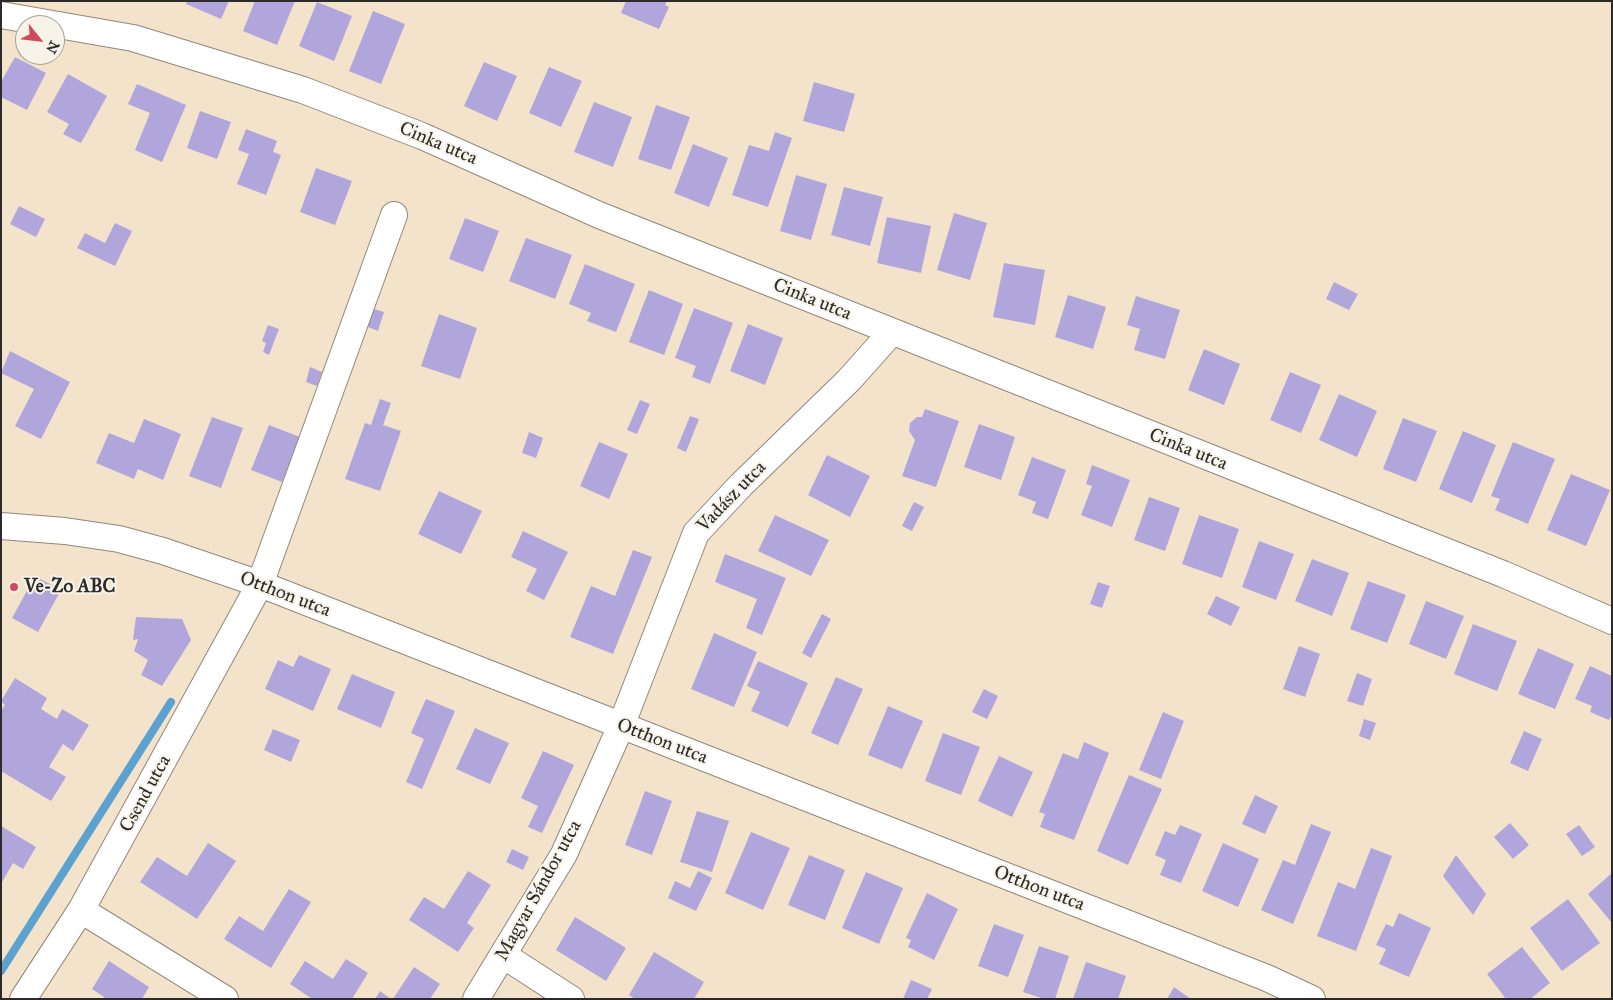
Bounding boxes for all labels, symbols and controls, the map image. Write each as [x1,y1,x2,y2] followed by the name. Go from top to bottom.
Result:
[15,15,65,65] north arrow
[42,38,63,56] text: N
[396,117,480,171] street label: Cinka utca
[770,274,854,326] street label: Cinka utca
[1146,424,1230,476] street label: Cinka utca
[693,457,771,537] street label: Vadász utca
[236,567,334,623] street label: Otthon utca
[24,576,116,598] place label: Ve-Zo ABC
[8,581,20,593] marker: Ve-Zo ABC
[613,714,711,770] street label: Otthon utca
[116,751,176,837] street label: Csend utca
[491,817,587,965] street label: Magyar Sándor utca
[990,861,1088,917] street label: Otthon utca

